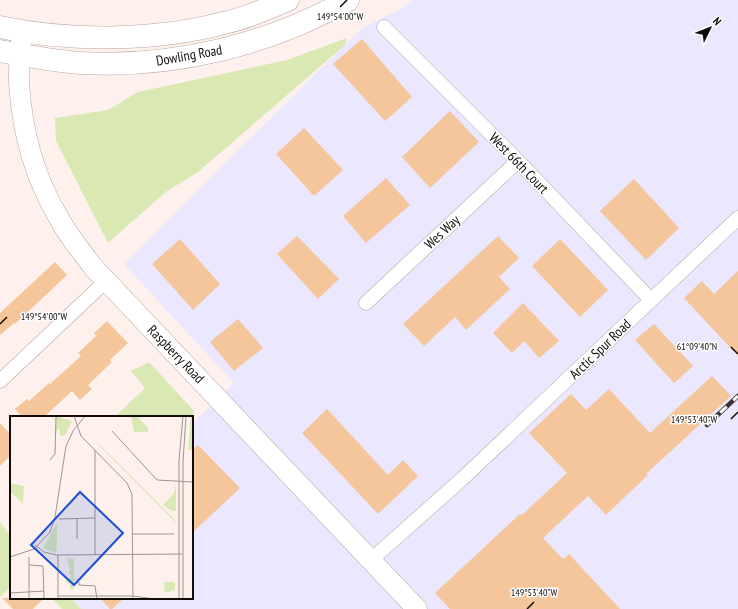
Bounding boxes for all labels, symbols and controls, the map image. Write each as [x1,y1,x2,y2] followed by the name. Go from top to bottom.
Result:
[690,8,730,48] north arrow
[317,10,364,23] text: 149°54'00"W
[710,14,724,28] text: N
[154,40,224,70] street label: Dowling Road
[485,129,553,197] street label: West 66th Court
[421,211,464,253] street label: Wes Way
[21,310,68,323] text: 149°54'00"W
[565,315,635,383] street label: Arctic Spur Road
[144,321,208,387] street label: Raspberry Road
[677,340,717,353] text: 61°09'40"N
[671,413,718,426] text: 149°53'40"W
[10,416,193,599] inset map
[511,586,558,599] text: 149°53'40"W

